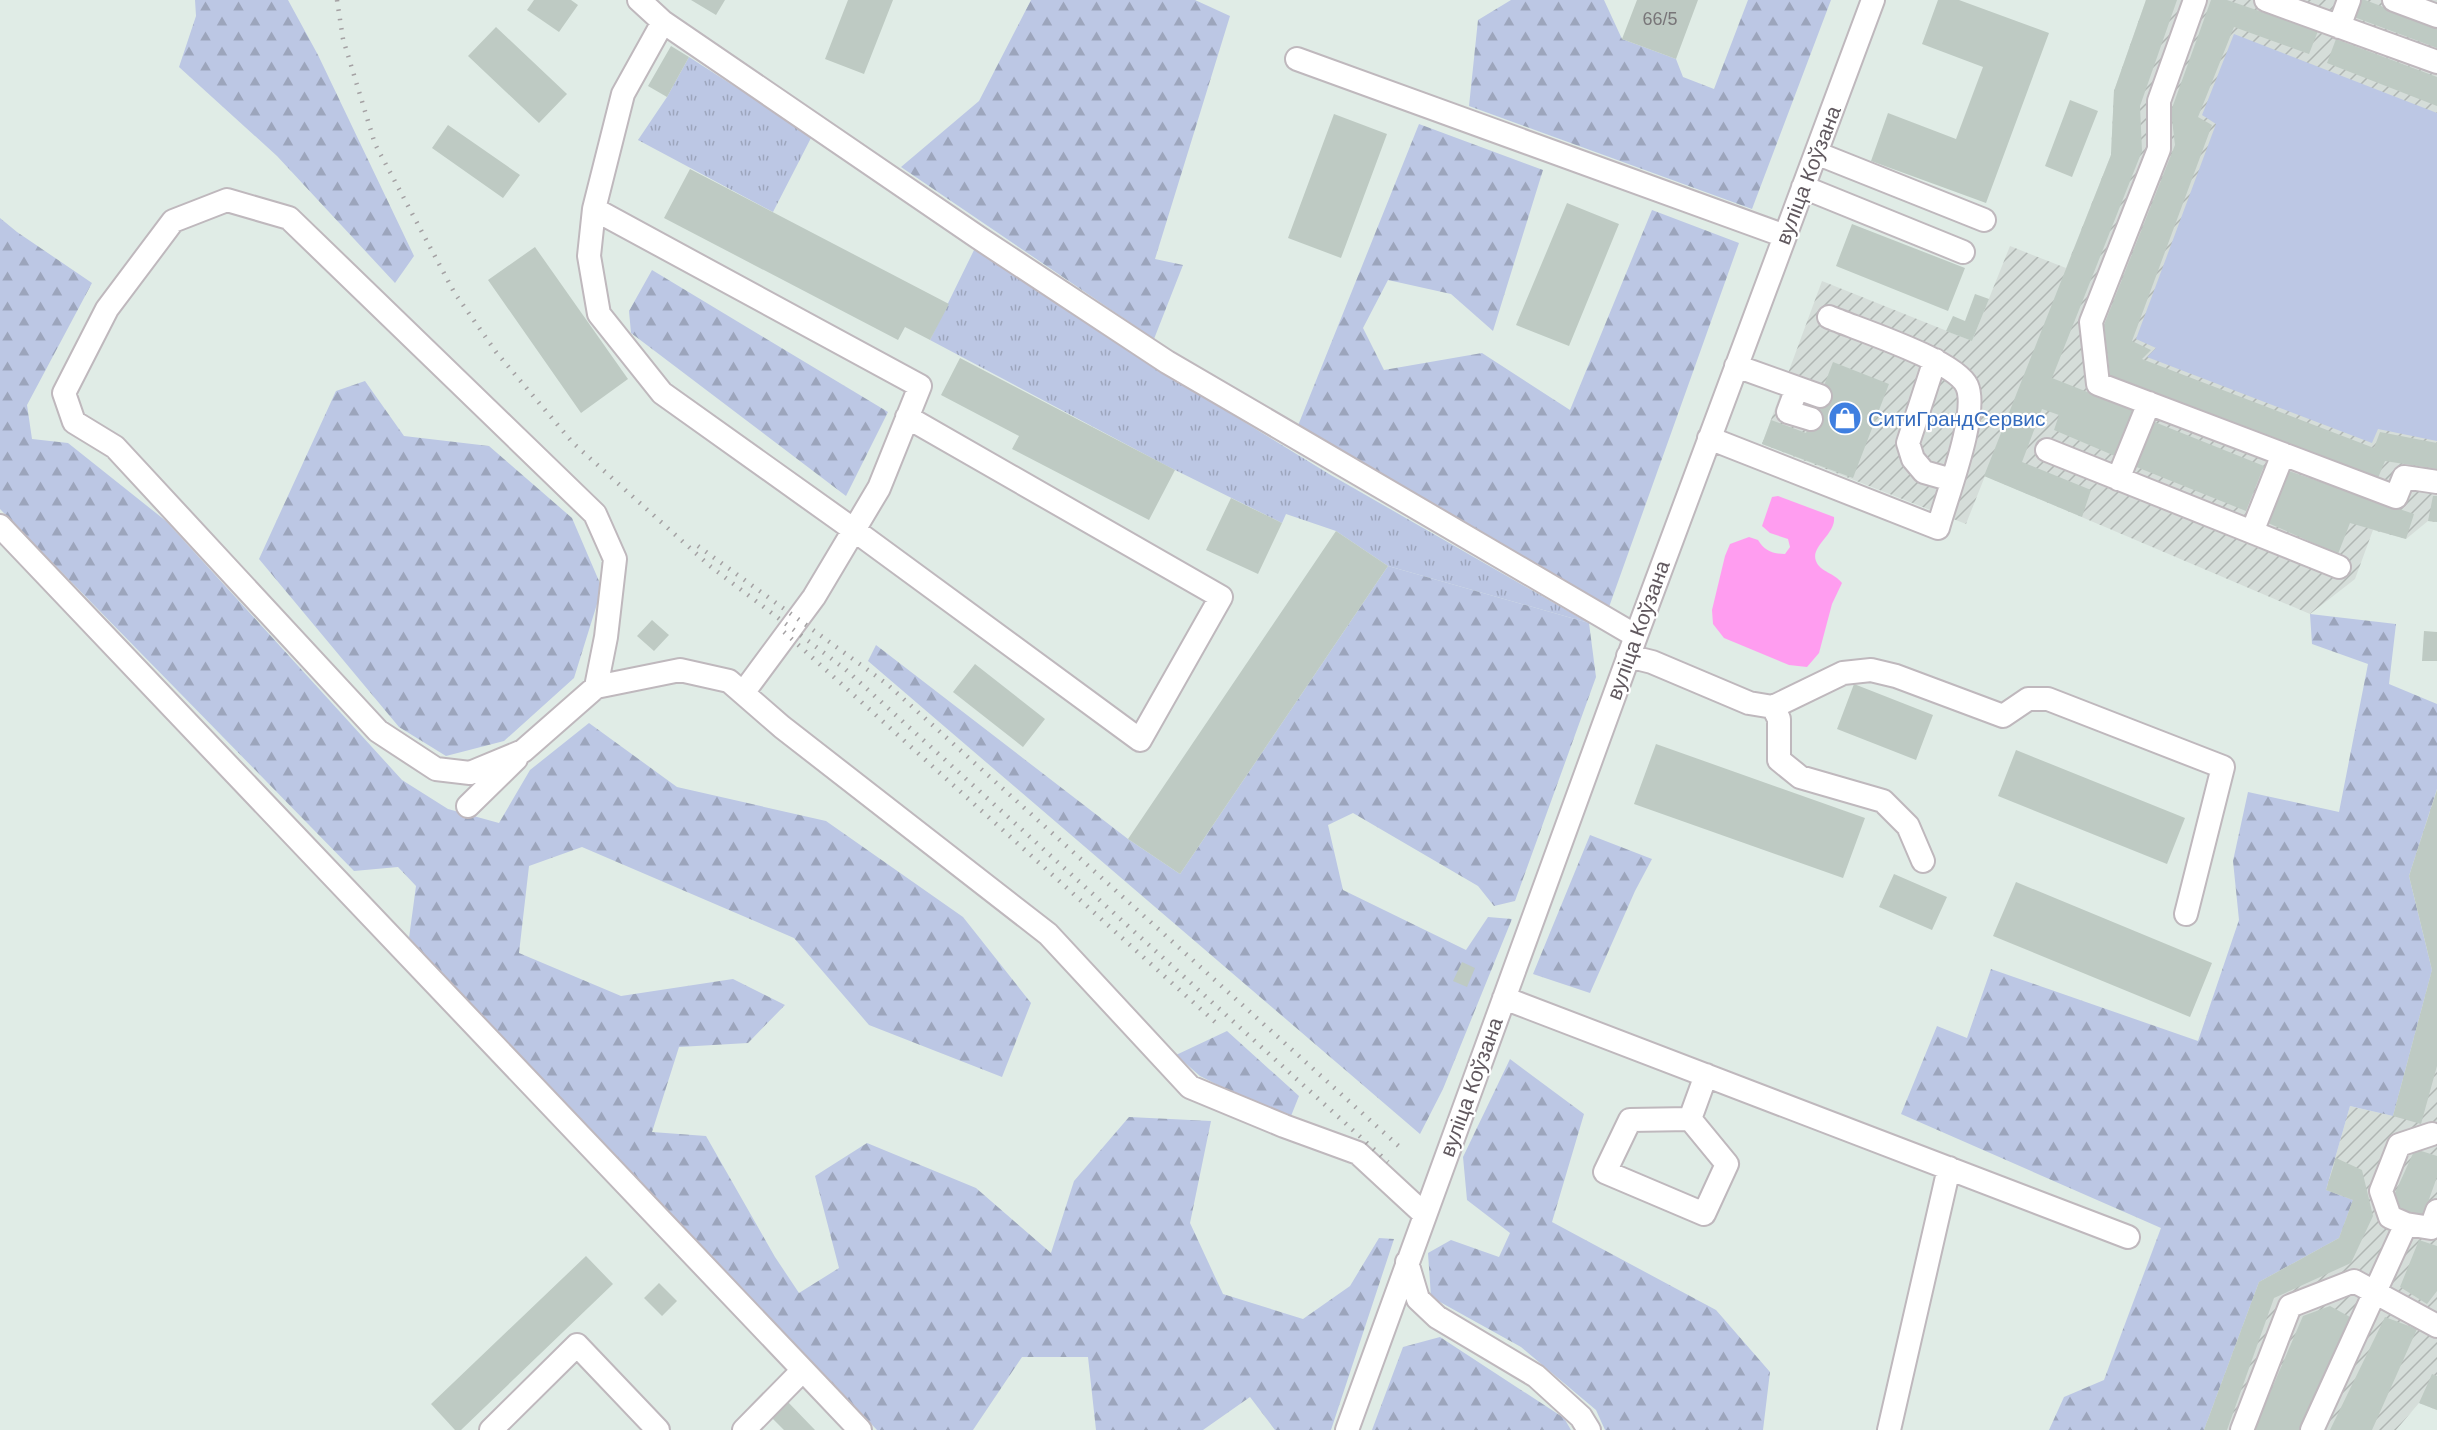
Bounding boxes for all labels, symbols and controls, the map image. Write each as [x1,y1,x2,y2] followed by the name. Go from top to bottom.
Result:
[1642,9,1678,29] house number: 66/5
[1771,102,1845,247] street label: вуліца Коўзана
[1827,400,1863,436] shop icon: СитиГрандСервис
[1868,407,2046,430] place label: СитиГрандСервис
[1602,557,1674,703] street label: вуліца Коўзана
[1435,1014,1507,1160] street label: вуліца Коўзана

